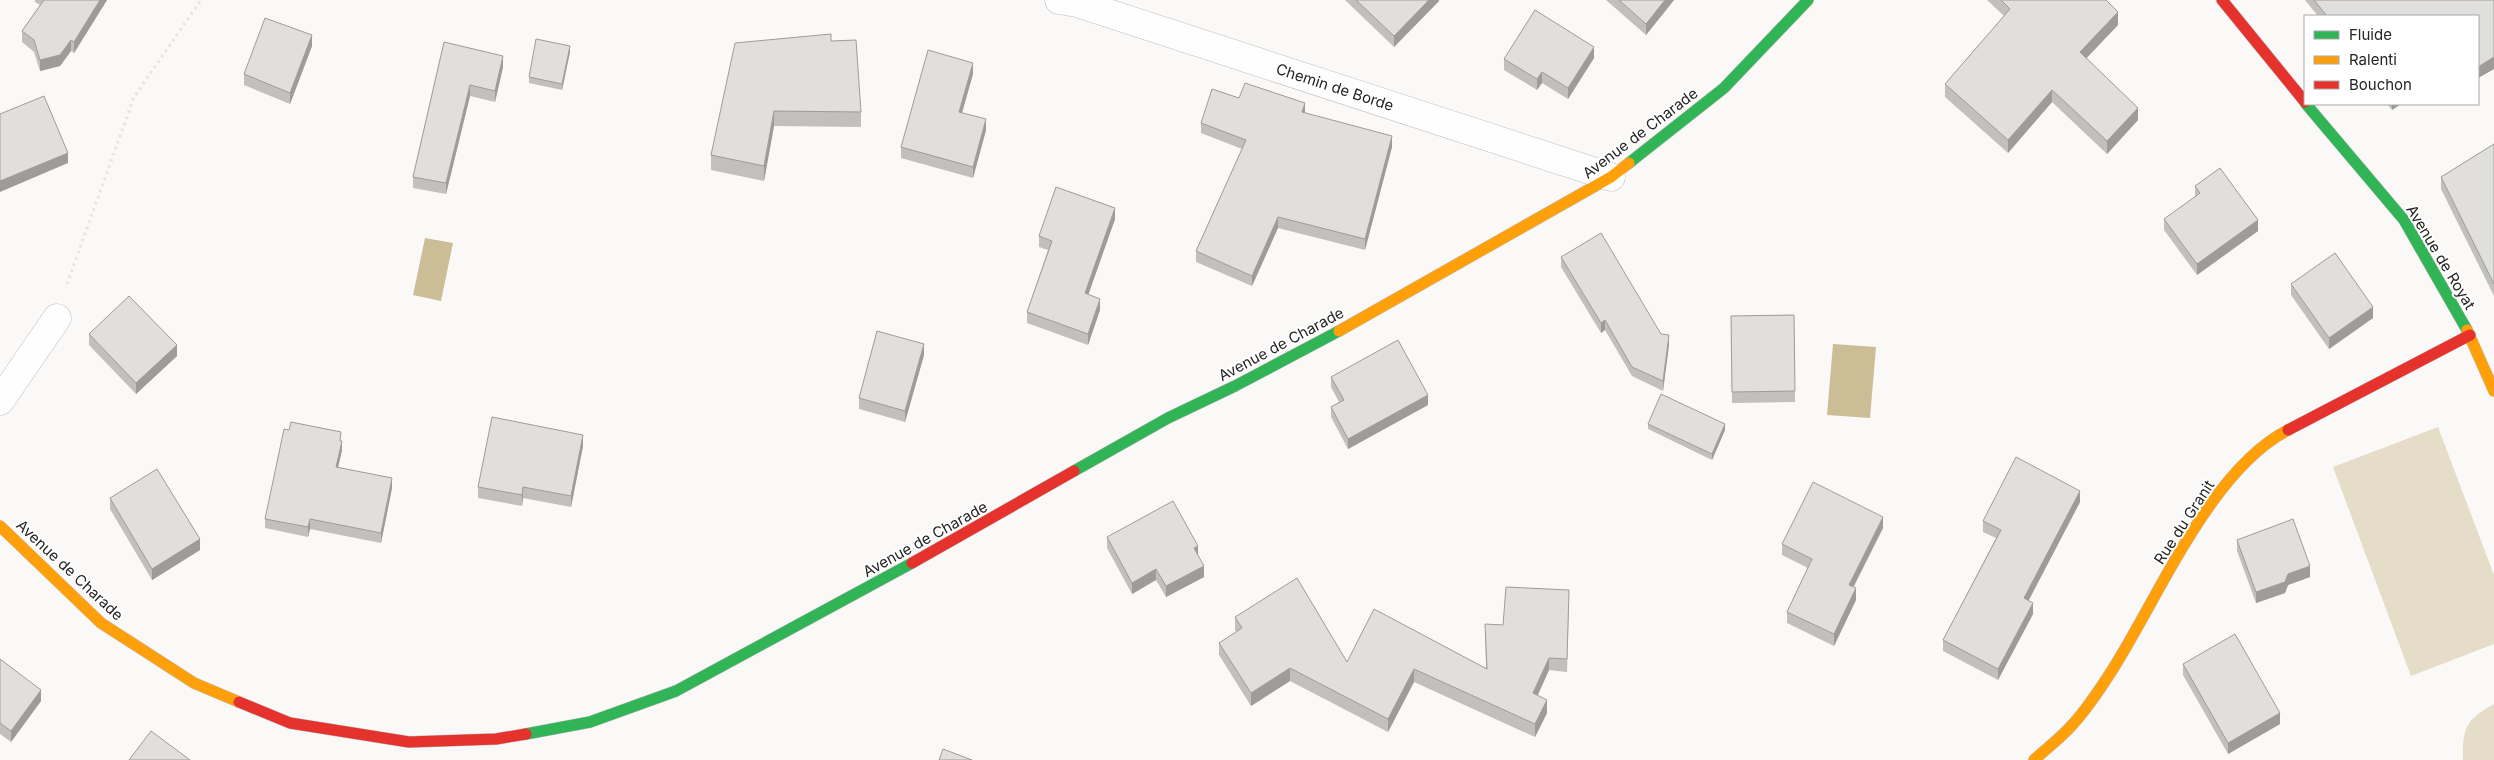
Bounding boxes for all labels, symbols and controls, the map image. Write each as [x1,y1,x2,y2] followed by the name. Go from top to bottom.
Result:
[2304,15,2479,105] legend
[2349,25,2392,44] text: Fluide
[2349,50,2397,69] text: Ralenti
[1274,59,1396,115] street label: Chemin de Borde
[2349,75,2412,94] text: Bouchon
[1579,83,1701,183] street label: Avenue de Charade
[2402,201,2480,313] street label: Avenue de Royat
[1215,303,1347,385] street label: Avenue de Charade
[2150,476,2218,568] street label: Rue du Granit
[859,497,991,581] street label: Avenue de Charade
[13,516,127,624] street label: Avenue de Charade

